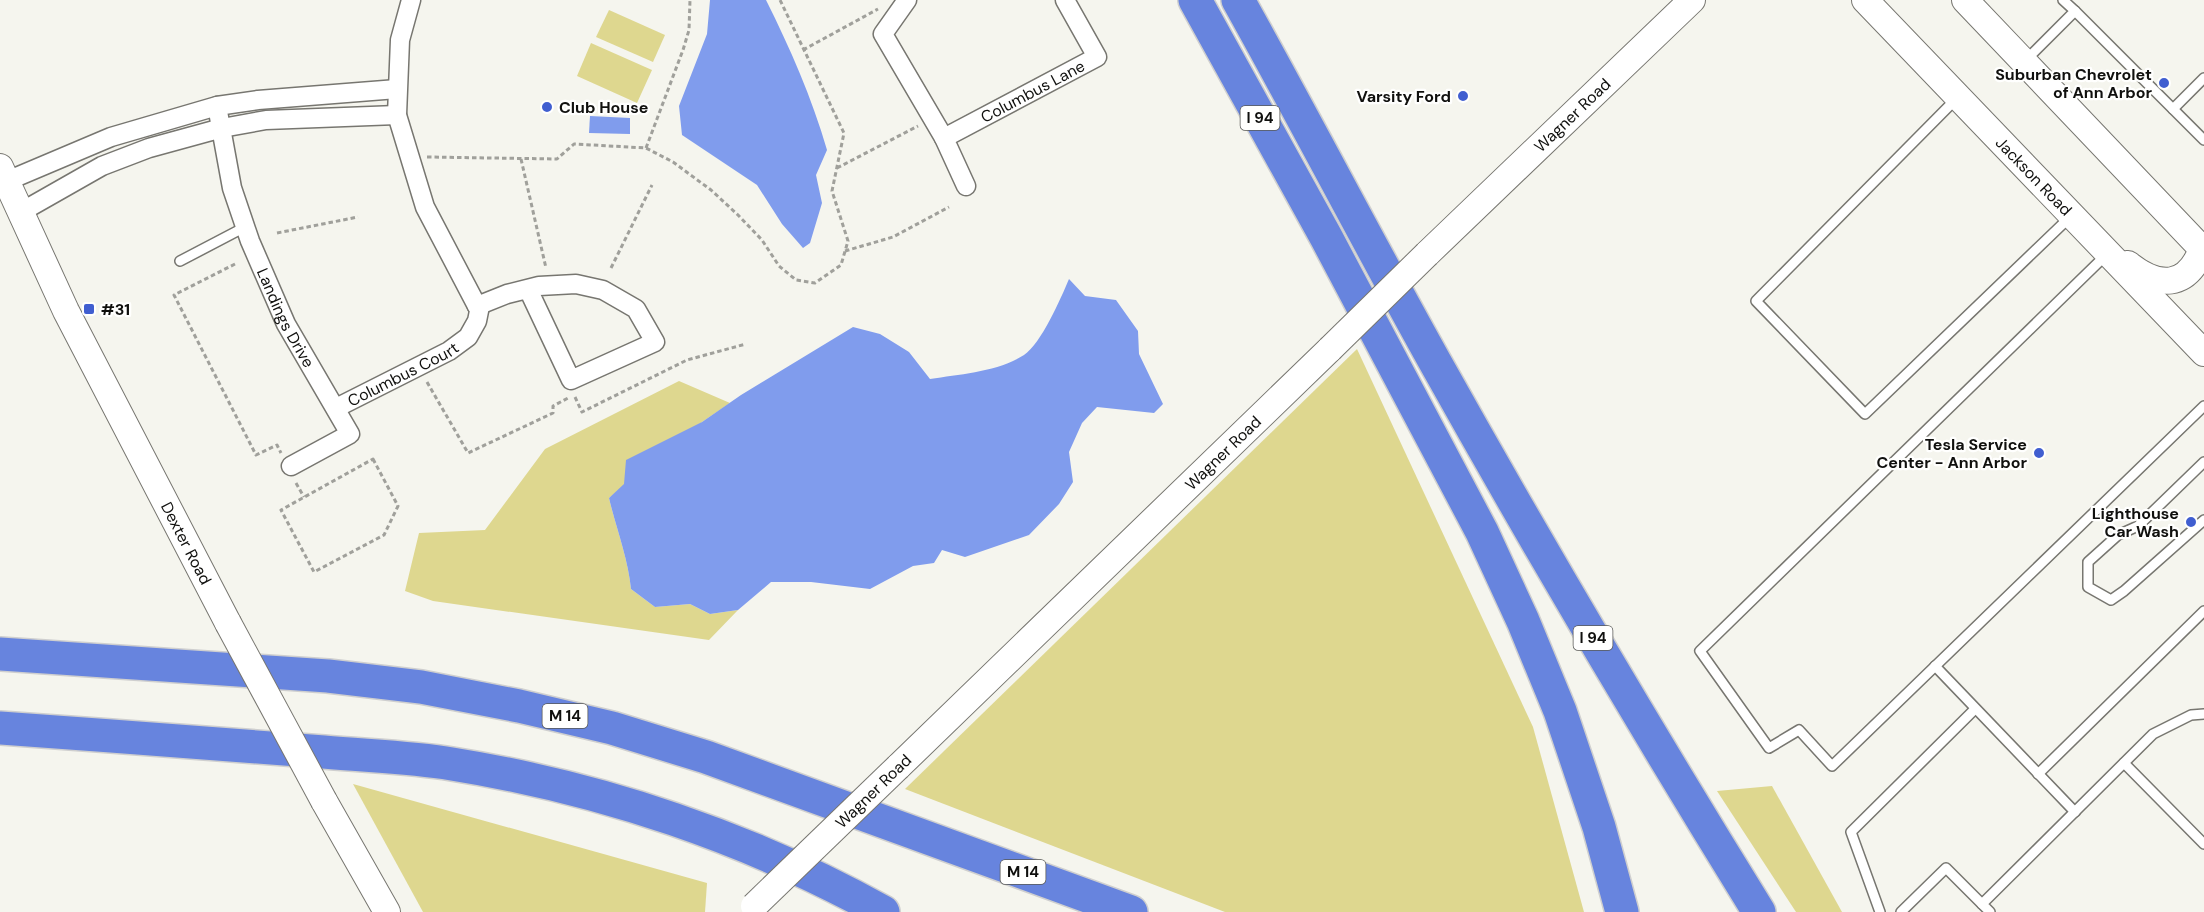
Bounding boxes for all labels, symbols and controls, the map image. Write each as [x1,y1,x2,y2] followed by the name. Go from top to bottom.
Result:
[977,55,1088,128] street label: Columbus Lane
[1995,64,2152,103] place label: Suburban Chevrolet of Ann Arbor
[1530,74,1615,157] street label: Wagner Road
[2157,76,2171,90] marker: Suburban Chevrolet of Ann Arbor
[1356,86,1451,107] place label: Varsity Ford
[1456,89,1470,103] marker: Varsity Ford
[559,97,648,118] place label: Club House
[540,100,554,114] marker: Club House
[1240,106,1280,130] road number: I 94
[1991,132,2076,220] street label: Jackson Road
[252,265,319,371] street label: Landings Drive
[101,299,130,320] place label: #31
[82,302,96,316] marker: #31
[344,337,463,411] street label: Columbus Court
[1181,411,1266,495] street label: Wagner Road
[1877,434,2027,473] place label: Tesla Service Center - Ann Arbor
[2032,446,2046,460] marker: Tesla Service Center - Ann Arbor
[156,498,216,588] street label: Dexter Road
[2092,503,2179,542] place label: Lighthouse Car Wash
[2184,515,2198,529] marker: Lighthouse Car Wash
[1574,626,1612,650] road number: I 94
[542,704,588,728] road number: M 14
[831,750,916,833] street label: Wagner Road
[1000,860,1046,884] road number: M 14

